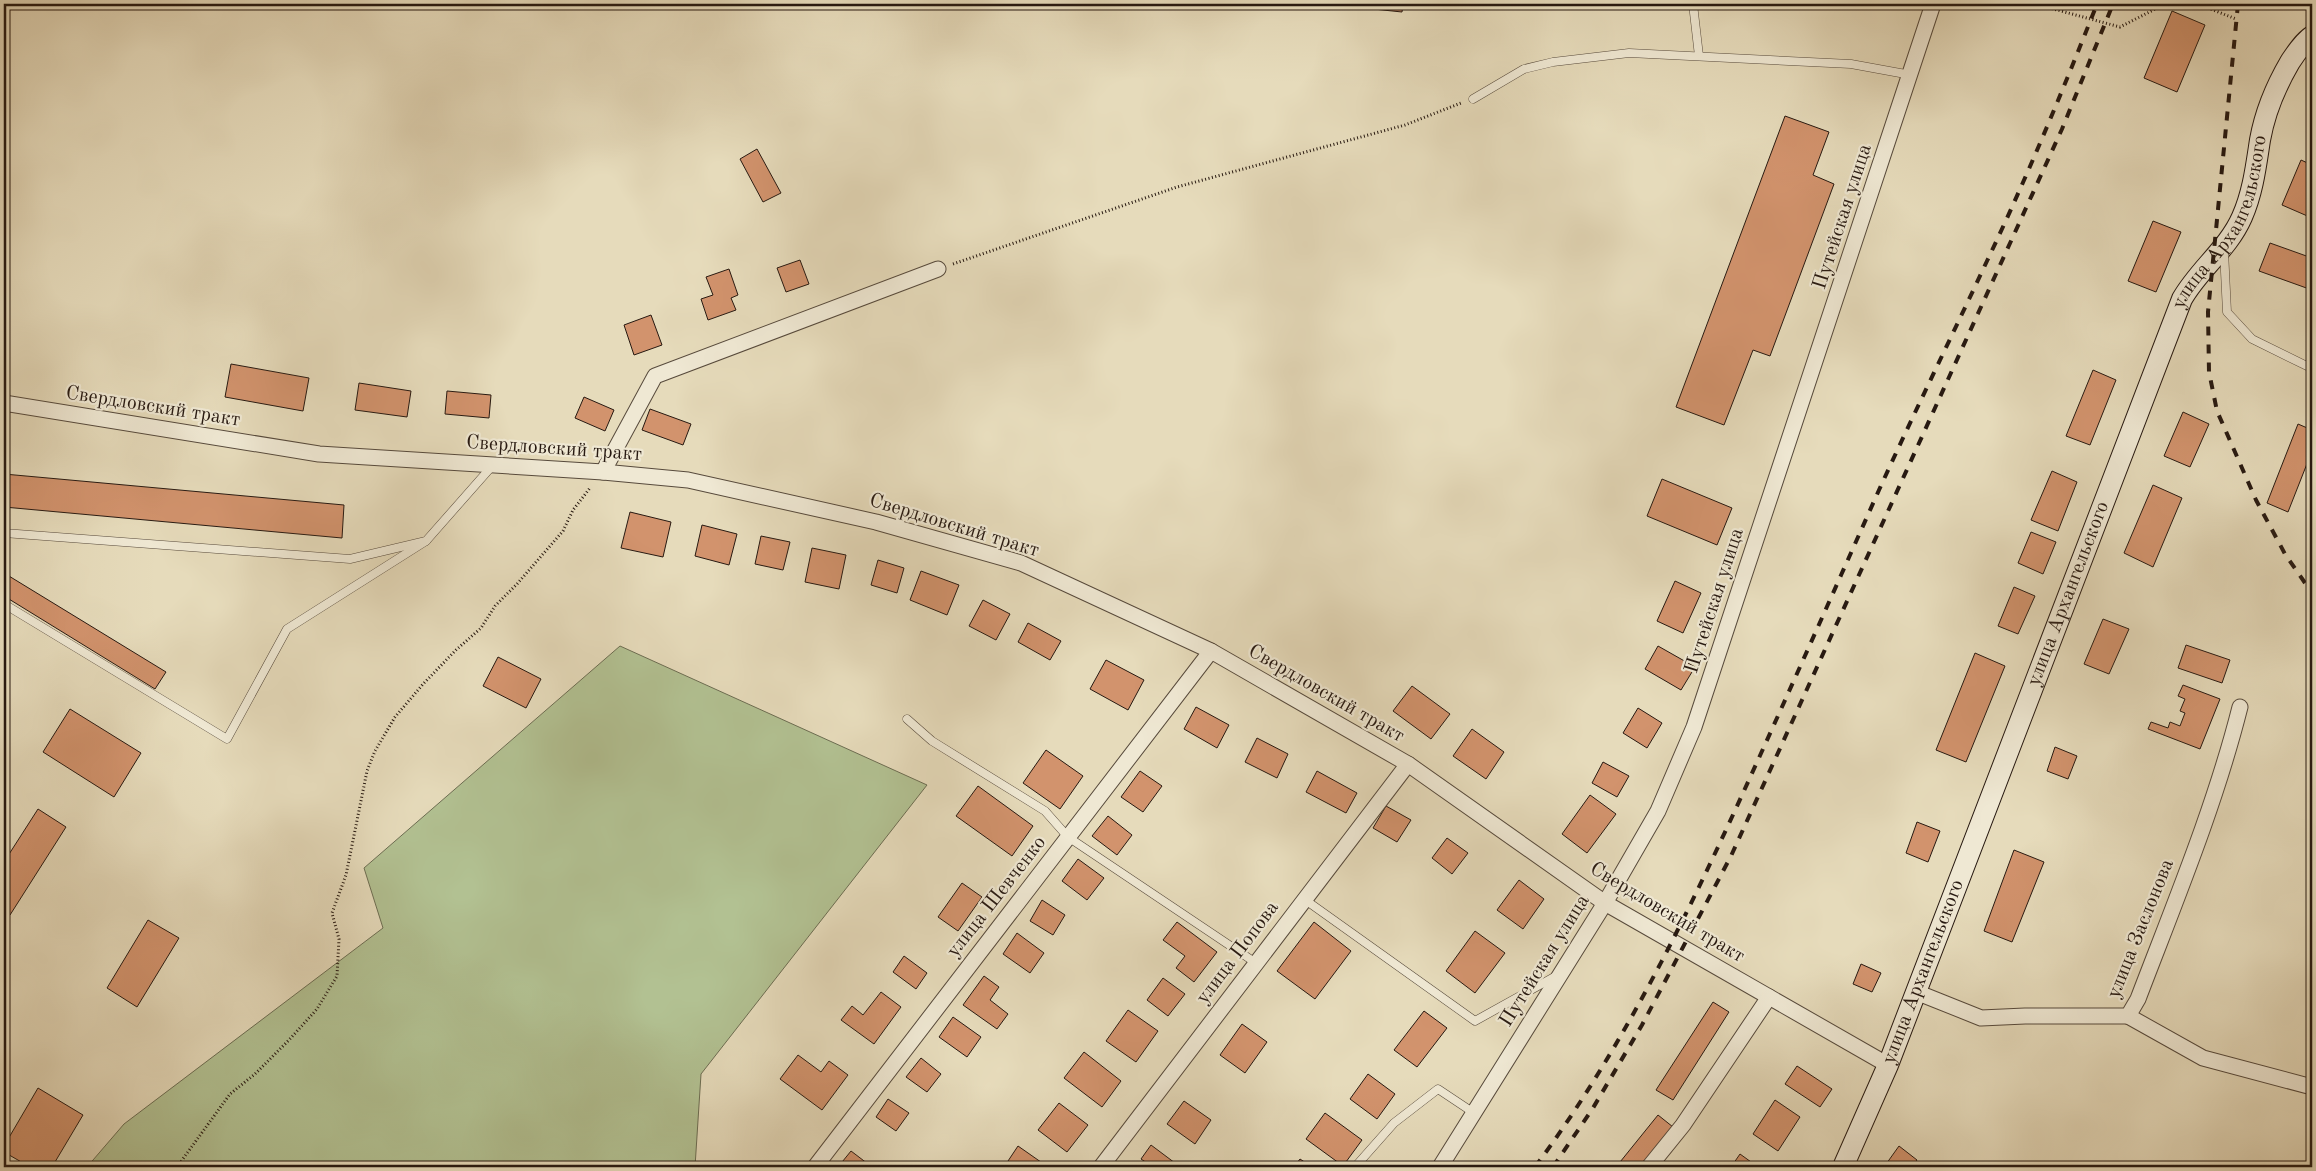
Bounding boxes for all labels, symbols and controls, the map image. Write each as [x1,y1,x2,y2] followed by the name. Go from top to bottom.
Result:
[2169,134,2271,312] street label: улица Архангельского
[1810,142,1876,292] street label: Путейская улица
[64,383,242,431] street label: Свердловский тракт
[465,433,643,465] street label: Свердловский тракт
[867,491,1041,561] street label: Свердловский тракт
[2024,499,2113,689] street label: улица Архангельского
[1682,526,1748,676] street label: Путейская улица
[1245,641,1407,747] street label: Свердловский тракт
[944,833,1050,961] street label: улица Шевченко
[2104,856,2178,1001] street label: улица Заслонова
[1586,859,1748,967] street label: Свердловский тракт
[1879,877,1968,1067] street label: улица Архангельского
[1496,891,1594,1031] street label: Путейская улица
[1193,898,1283,1008] street label: улица Попова

